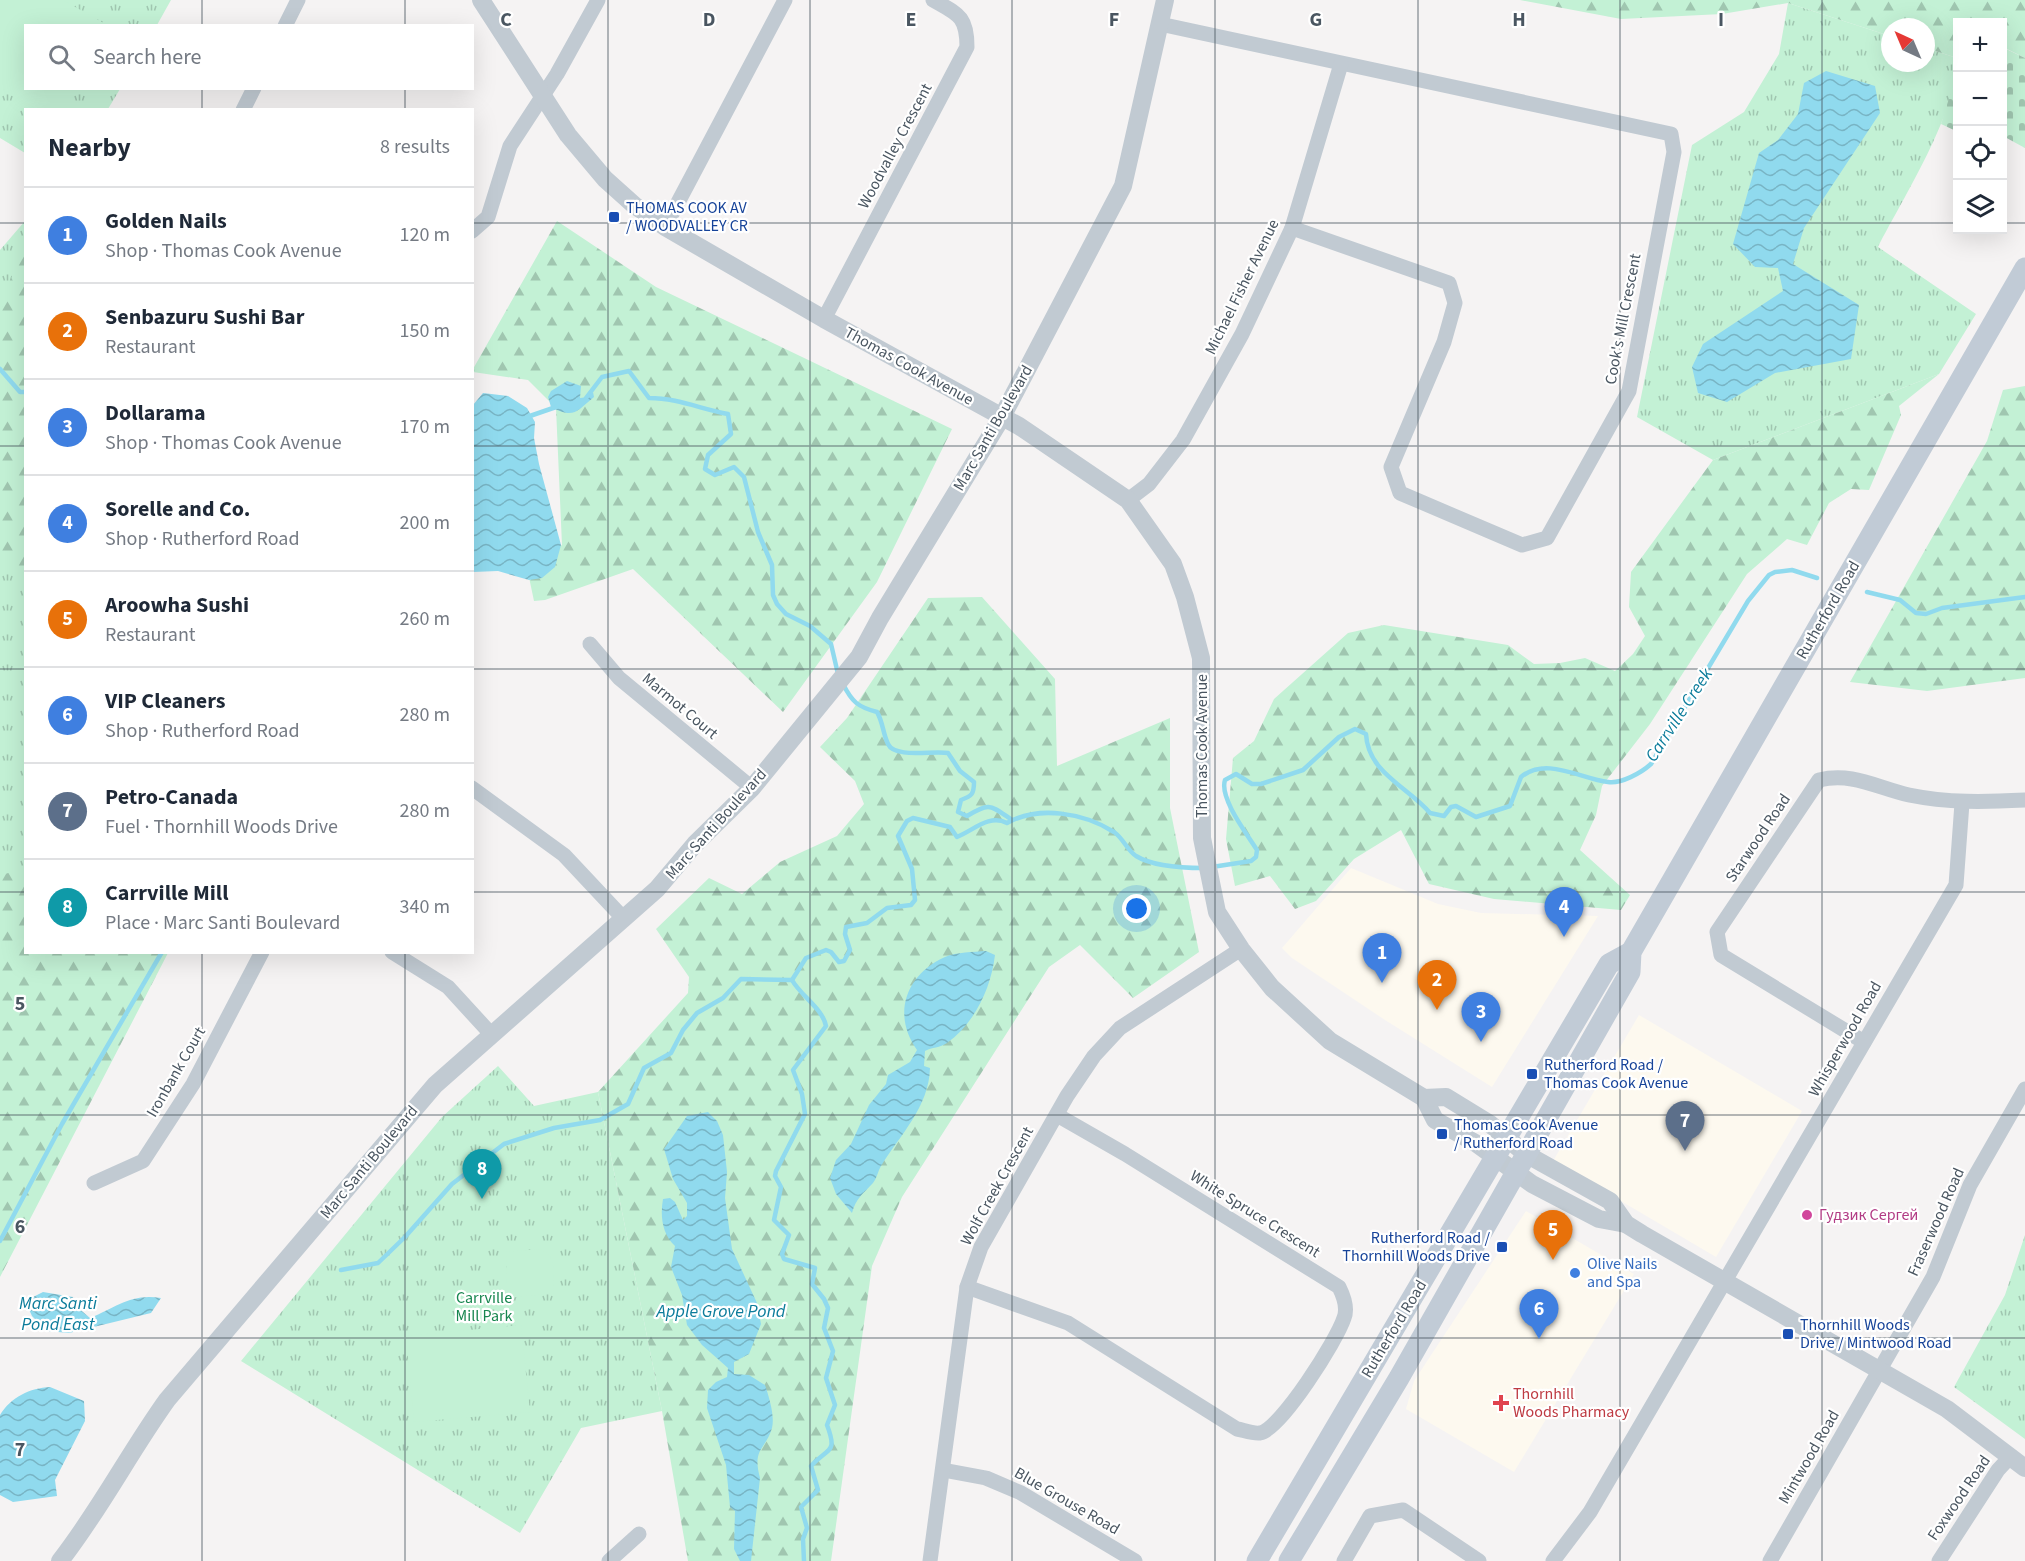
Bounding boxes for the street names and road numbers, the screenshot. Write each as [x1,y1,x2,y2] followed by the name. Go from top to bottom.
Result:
[853,79,938,213] street label: Woodvalley Crescent
[1200,216,1284,358] street label: Michael Fisher Avenue
[1600,251,1647,386] street label: Cook's Mill Crescent
[841,321,977,411] street label: Thomas Cook Avenue
[948,361,1038,495] street label: Marc Santi Boulevard
[1791,557,1865,663] street label: Rutherford Road
[637,668,723,745] street label: Marmot Court
[1191,674,1213,818] street label: Thomas Cook Avenue
[660,764,772,884] street label: Marc Santi Boulevard
[1720,789,1796,887] street label: Starwood Road
[1803,977,1887,1101] street label: Whisperwood Road
[141,1022,211,1121] street label: Ironbank Court
[315,1101,423,1223] street label: Marc Santi Boulevard
[955,1122,1039,1249] street label: Wolf Creek Crescent
[1902,1164,1970,1280] street label: Fraserwood Road
[1186,1165,1325,1263] street label: White Spruce Crescent
[1356,1276,1432,1382] street label: Rutherford Road
[1773,1406,1845,1508] street label: Mintwood Road
[1922,1451,1996,1545] street label: Foxwood Road
[1010,1462,1124,1540] street label: Blue Grouse Road

